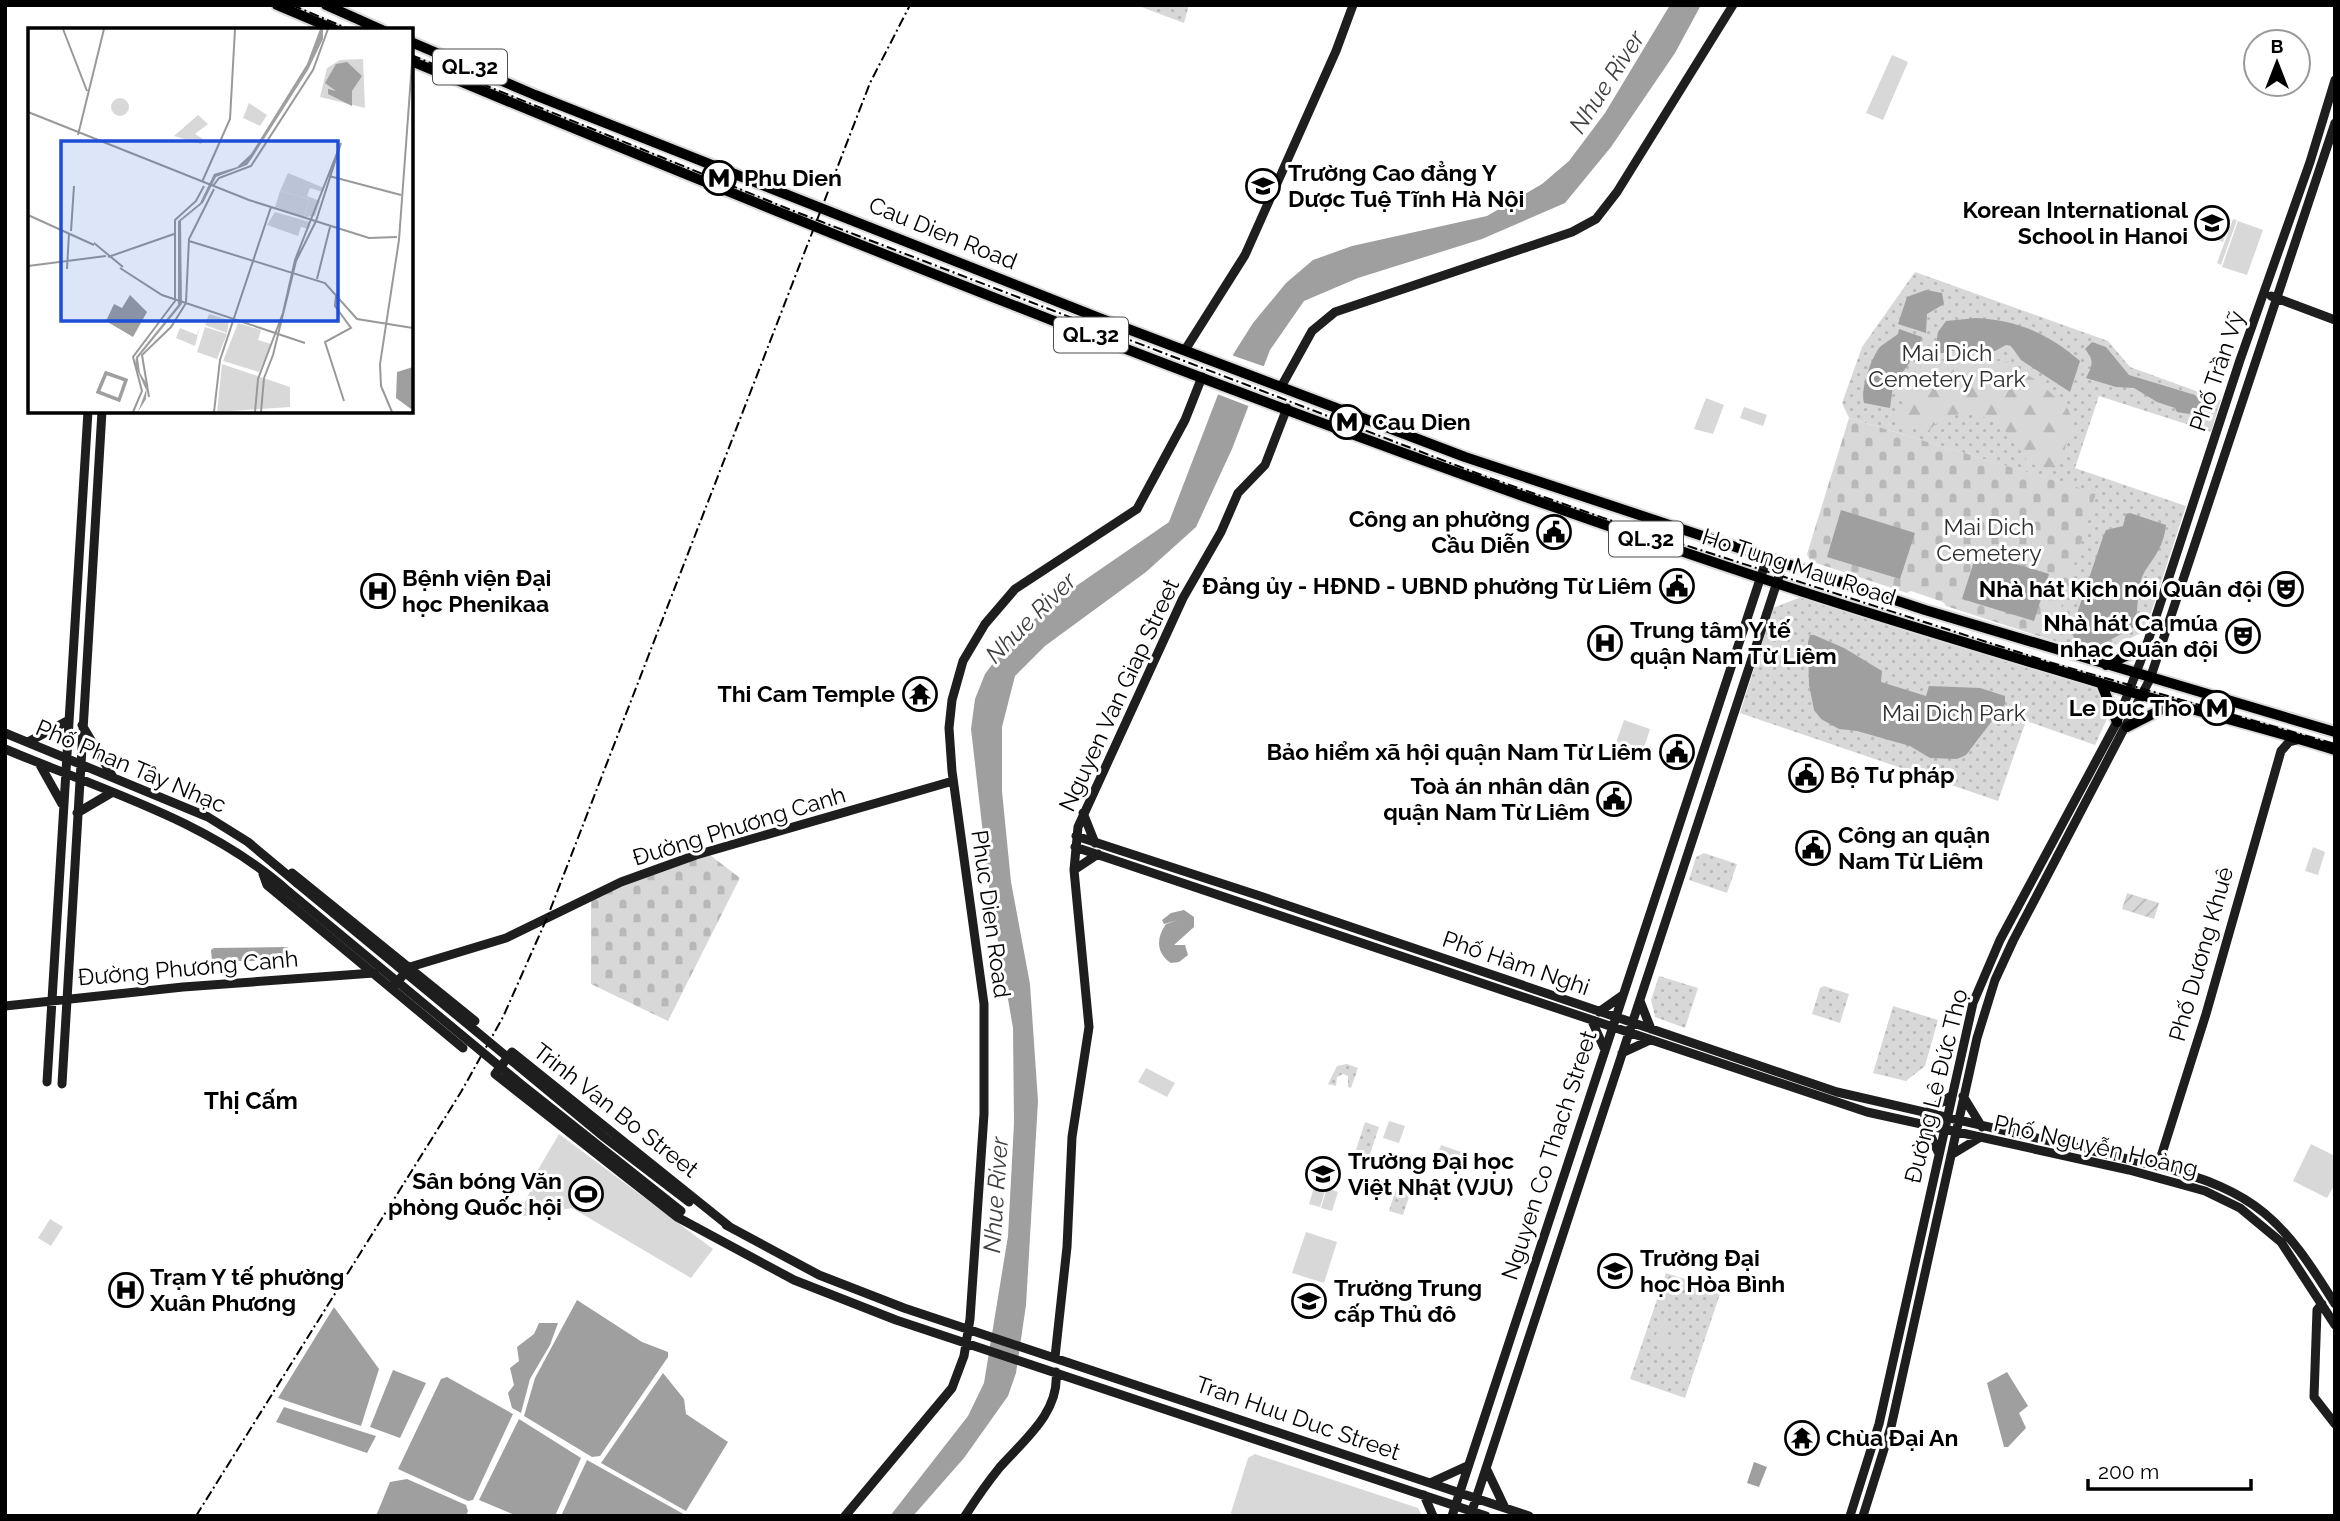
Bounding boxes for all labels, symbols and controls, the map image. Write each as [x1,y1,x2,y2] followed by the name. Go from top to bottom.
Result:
[1563,24,1651,138] water label: Nhue River
[28,28,413,413] inset map
[2242,28,2312,98] north arrow
[2271,35,2284,57] text: B
[433,50,507,84] road number: QL.32
[700,159,738,197] metro station icon: Phu Dien
[1288,159,1524,212] place label: Trường Cao đẳng Y Dược Tuệ Tĩnh Hà Nội
[744,164,842,191] place label: Phu Dien
[1244,167,1282,205] school or university icon: Trường Cao đẳng Y Dược Tuệ Tĩnh Hà Nội
[865,191,1021,275] street label: Cau Dien Road
[1963,196,2189,249] place label: Korean International School in Hanoi
[2193,204,2231,242] school or university icon: Korean International School in Hanoi
[2183,307,2250,435] street label: Phố Trần Vỹ
[1054,318,1128,352] road number: QL.32
[1868,339,2026,392] park label: Mai Dich Cemetery Park
[1328,403,1366,441] metro station icon: Cau Dien
[1372,408,1471,435] place label: Cau Dien
[1349,505,1530,558] place label: Công an phường Cầu Diễn
[1535,513,1573,551] public building icon: Công an phường Cầu Diễn
[1936,513,2042,566] park label: Mai Dich Cemetery
[1609,522,1683,556] road number: QL.32
[1699,522,1899,611] street label: Ho Tung Mau Road
[402,564,551,617] place label: Bệnh viện Đại học Phenikaa
[979,566,1083,669] water label: Nhue River
[1658,567,1696,605] public building icon: Đảng ủy - HĐND - UBND phường Từ Liêm
[2267,570,2305,608] theatre icon: Nhà hát Kịch nói Quân đội
[359,572,397,610] hospital icon: Bệnh viện Đại học Phenikaa
[1202,572,1652,599] place label: Đảng ủy - HĐND - UBND phường Từ Liêm
[1053,574,1184,815] street label: Nguyen Van Giap Street
[1979,575,2262,602] place label: Nhà hát Kịch nói Quân đội
[2043,609,2218,662] place label: Nhà hát Ca múa nhạc Quân đội
[1630,616,1837,669] place label: Trung tâm Y tế quận Nam Từ Liêm
[2224,617,2262,655] theatre icon: Nhà hát Ca múa nhạc Quân đội
[1586,624,1624,662] hospital icon: Trung tâm Y tế quận Nam Từ Liêm
[901,675,939,713] temple icon: Thi Cam Temple
[717,680,895,707] place label: Thi Cam Temple
[2198,689,2236,727] metro station icon: Le Duc Tho
[2069,694,2192,721] place label: Le Duc Tho
[1882,699,2026,726] park label: Mai Dich Park
[32,713,230,818] street label: Phố Phan Tây Nhạc
[1658,733,1696,771] public building icon: Bảo hiểm xã hội quận Nam Từ Liêm
[1266,738,1652,765] place label: Bảo hiểm xã hội quận Nam Từ Liêm
[1787,756,1825,794] public building icon: Bộ Tư pháp
[1830,761,1955,788] place label: Bộ Tư pháp
[1383,772,1590,825] place label: Toà án nhân dân quận Nam Từ Liêm
[629,780,849,871] street label: Đường Phương Canh
[1595,780,1633,818] public building icon: Toà án nhân dân quận Nam Từ Liêm
[1838,821,1990,874] place label: Công an quận Nam Từ Liêm
[966,828,1017,1000] street label: Phuc Dien Road
[1794,829,1832,867] public building icon: Công an quận Nam Từ Liêm
[2163,864,2238,1044] street label: Phố Dương Khuê
[1439,925,1593,1000] street label: Phố Hàm Nghi
[77,944,299,991] street label: Đường Phương Canh
[1898,986,1973,1186] street label: Đường Lê Đức Thọ
[1495,1026,1602,1283] street label: Nguyen Co Thach Street
[528,1037,704,1183] street label: Trinh Van Bo Street
[204,1086,298,1115] district label: Thị Cấm
[1991,1109,2201,1182] street label: Phố Nguyễn Hoàng
[977,1135,1014,1254] water label: Nhue River
[1348,1147,1514,1200] place label: Trường Đại học Việt Nhật (VJU)
[1304,1155,1342,1193] school or university icon: Trường Đại học Việt Nhật (VJU)
[388,1167,562,1220] place label: Sân bóng Văn phòng Quốc hội
[567,1175,605,1213] sports icon: Sân bóng Văn phòng Quốc hội
[1640,1244,1785,1297] place label: Trường Đại học Hòa Bình
[1596,1252,1634,1290] school or university icon: Trường Đại học Hòa Bình
[149,1263,344,1316] place label: Trạm Y tế phường Xuân Phương
[107,1271,145,1309] hospital icon: Trạm Y tế phường Xuân Phương
[1334,1274,1482,1327] place label: Trường Trung cấp Thủ đô
[1290,1282,1328,1320] school or university icon: Trường Trung cấp Thủ đô
[1192,1370,1404,1465] street label: Tran Huu Duc Street
[1783,1419,1821,1457] temple icon: Chùa Đại An
[1826,1424,1958,1451] place label: Chùa Đại An
[2088,1448,2251,1492] scale bar
[2098,1459,2159,1484] text: 200 m

